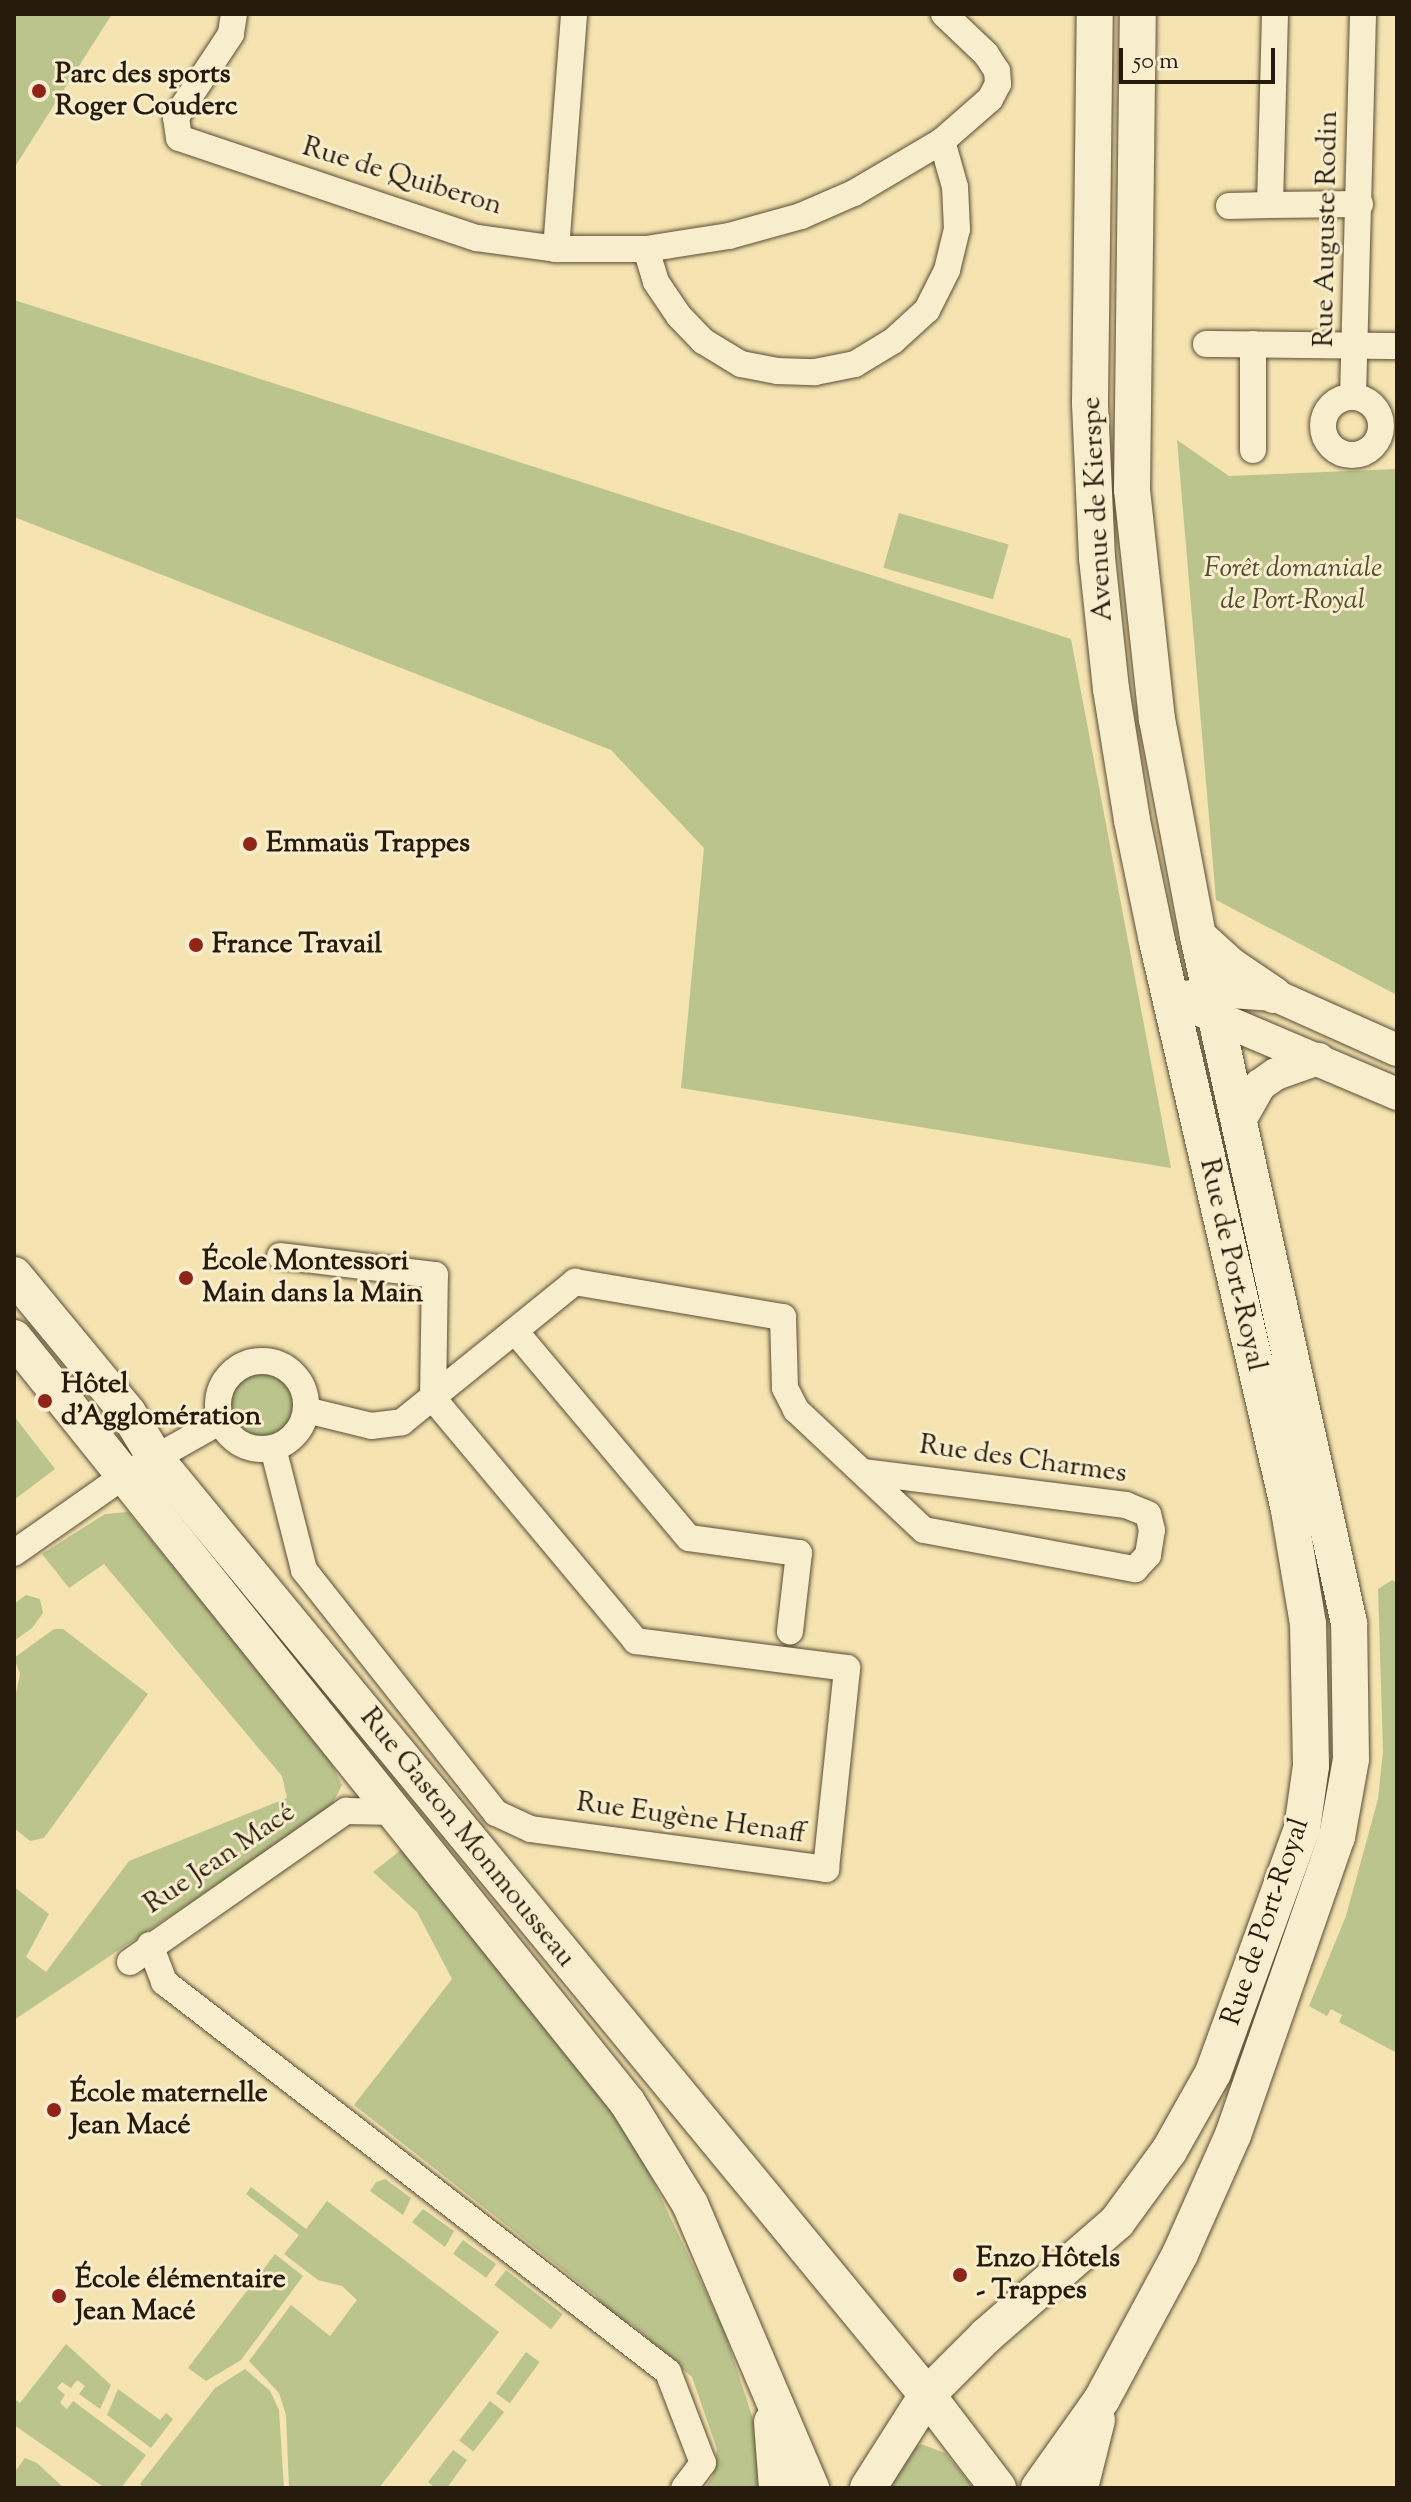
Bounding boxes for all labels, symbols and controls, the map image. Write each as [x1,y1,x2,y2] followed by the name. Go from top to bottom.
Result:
[1123,32,1279,82] scale bar
[1133,45,1179,79] text: 50 m
[55,58,238,124] place label: Parc des sports Roger Couderc
[30,82,48,100] marker: Parc des sports Roger Couderc
[1308,110,1346,348] street label: Rue Auguste Rodin
[298,131,506,223] street label: Rue de Quiberon
[1075,396,1121,622] street label: Avenue de Kierspe
[1204,552,1382,618] park label: Forêt domaniale de Port-Royal
[266,827,470,861] place label: Emmaüs Trappes
[241,835,259,853] marker: Emmaüs Trappes
[212,928,382,962] place label: France Travail
[187,936,205,954] marker: France Travail
[1191,1156,1273,1374] street label: Rue de Port-Royal
[202,1245,423,1311] place label: École Montessori Main dans la Main
[177,1269,195,1287] marker: École Montessori Main dans la Main
[61,1368,261,1434] place label: Hôtel d'Agglomération
[36,1392,54,1410] marker: Hôtel d'Agglomération
[917,1429,1129,1491] street label: Rue des Charmes
[352,1702,582,1974] street label: Rue Gaston Monmousseau
[574,1786,808,1852] street label: Rue Eugène Henaff
[138,1796,302,1922] street label: Rue Jean Macé
[1215,1814,1317,2030] street label: Rue de Port-Royal
[70,2077,268,2143] place label: École maternelle Jean Macé
[45,2101,63,2119] marker: École maternelle Jean Macé
[976,2242,1120,2308] place label: Enzo Hôtels - Trappes
[75,2263,286,2329] place label: École élémentaire Jean Macé
[951,2266,969,2284] marker: Enzo Hôtels - Trappes
[50,2287,68,2305] marker: École élémentaire Jean Macé

